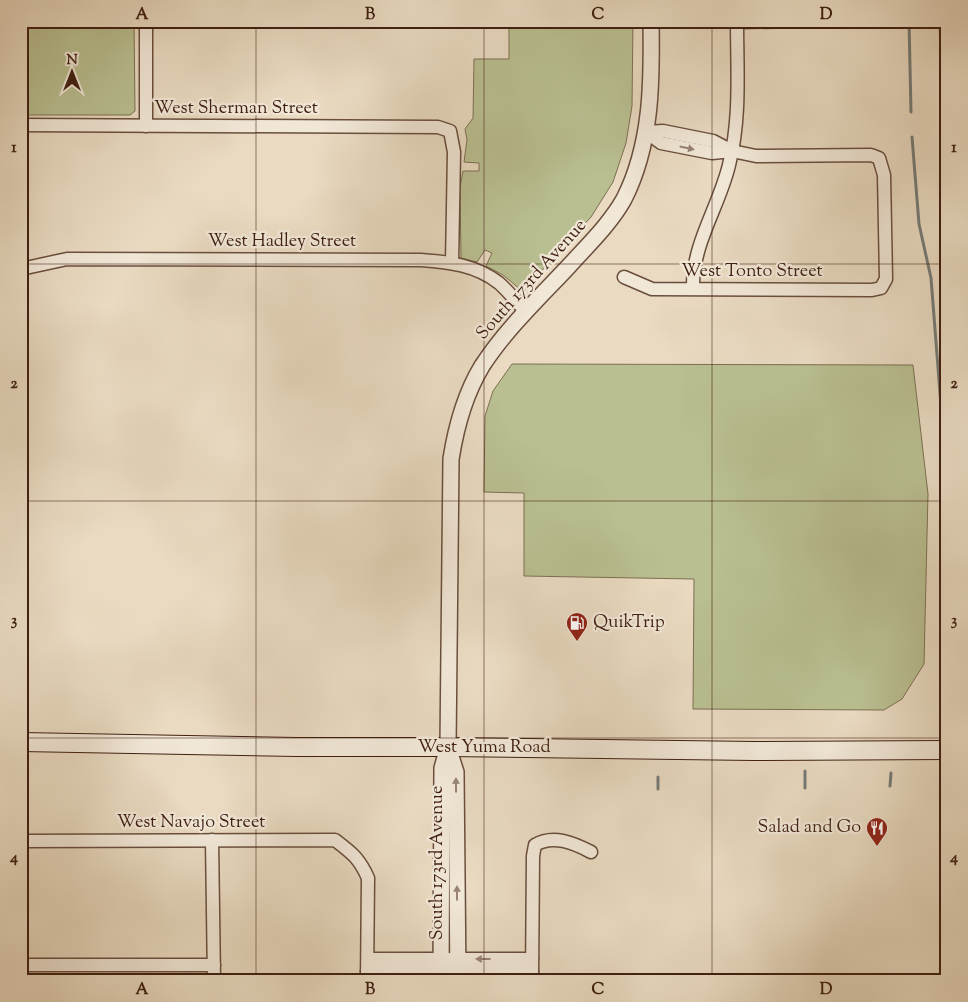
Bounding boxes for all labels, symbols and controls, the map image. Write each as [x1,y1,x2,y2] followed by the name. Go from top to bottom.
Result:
[136,4,149,27] text: A
[365,4,375,27] text: B
[592,4,605,27] text: C
[820,4,833,27] text: D
[48,48,98,98] north arrow
[66,51,78,71] text: N
[154,96,318,122] street label: West Sherman Street
[11,137,17,160] text: 1
[951,137,957,160] text: 1
[680,144,695,152] one-way arrow
[471,214,593,346] street label: South 173rd Avenue
[208,229,356,255] street label: West Hadley Street
[681,259,823,285] street label: West Tonto Street
[10,373,18,396] text: 2
[950,373,958,396] text: 2
[11,610,18,633] text: 3
[593,610,665,636] place label: QuikTrip
[951,610,958,633] text: 3
[565,611,589,642] fuel station icon: QuikTrip
[417,735,551,761] street label: West Yuma Road
[452,777,460,793] one-way arrow
[425,786,451,940] street label: South 173rd Avenue
[117,810,265,836] street label: West Navajo Street
[758,815,861,841] place label: Salad and Go
[865,816,889,847] restaurant icon: Salad and Go
[9,847,18,870] text: 4
[949,847,958,870] text: 4
[453,885,461,901] one-way arrow
[475,955,491,963] one-way arrow
[136,979,149,1002] text: A
[365,979,375,1002] text: B
[592,979,605,1002] text: C
[820,979,833,1002] text: D

